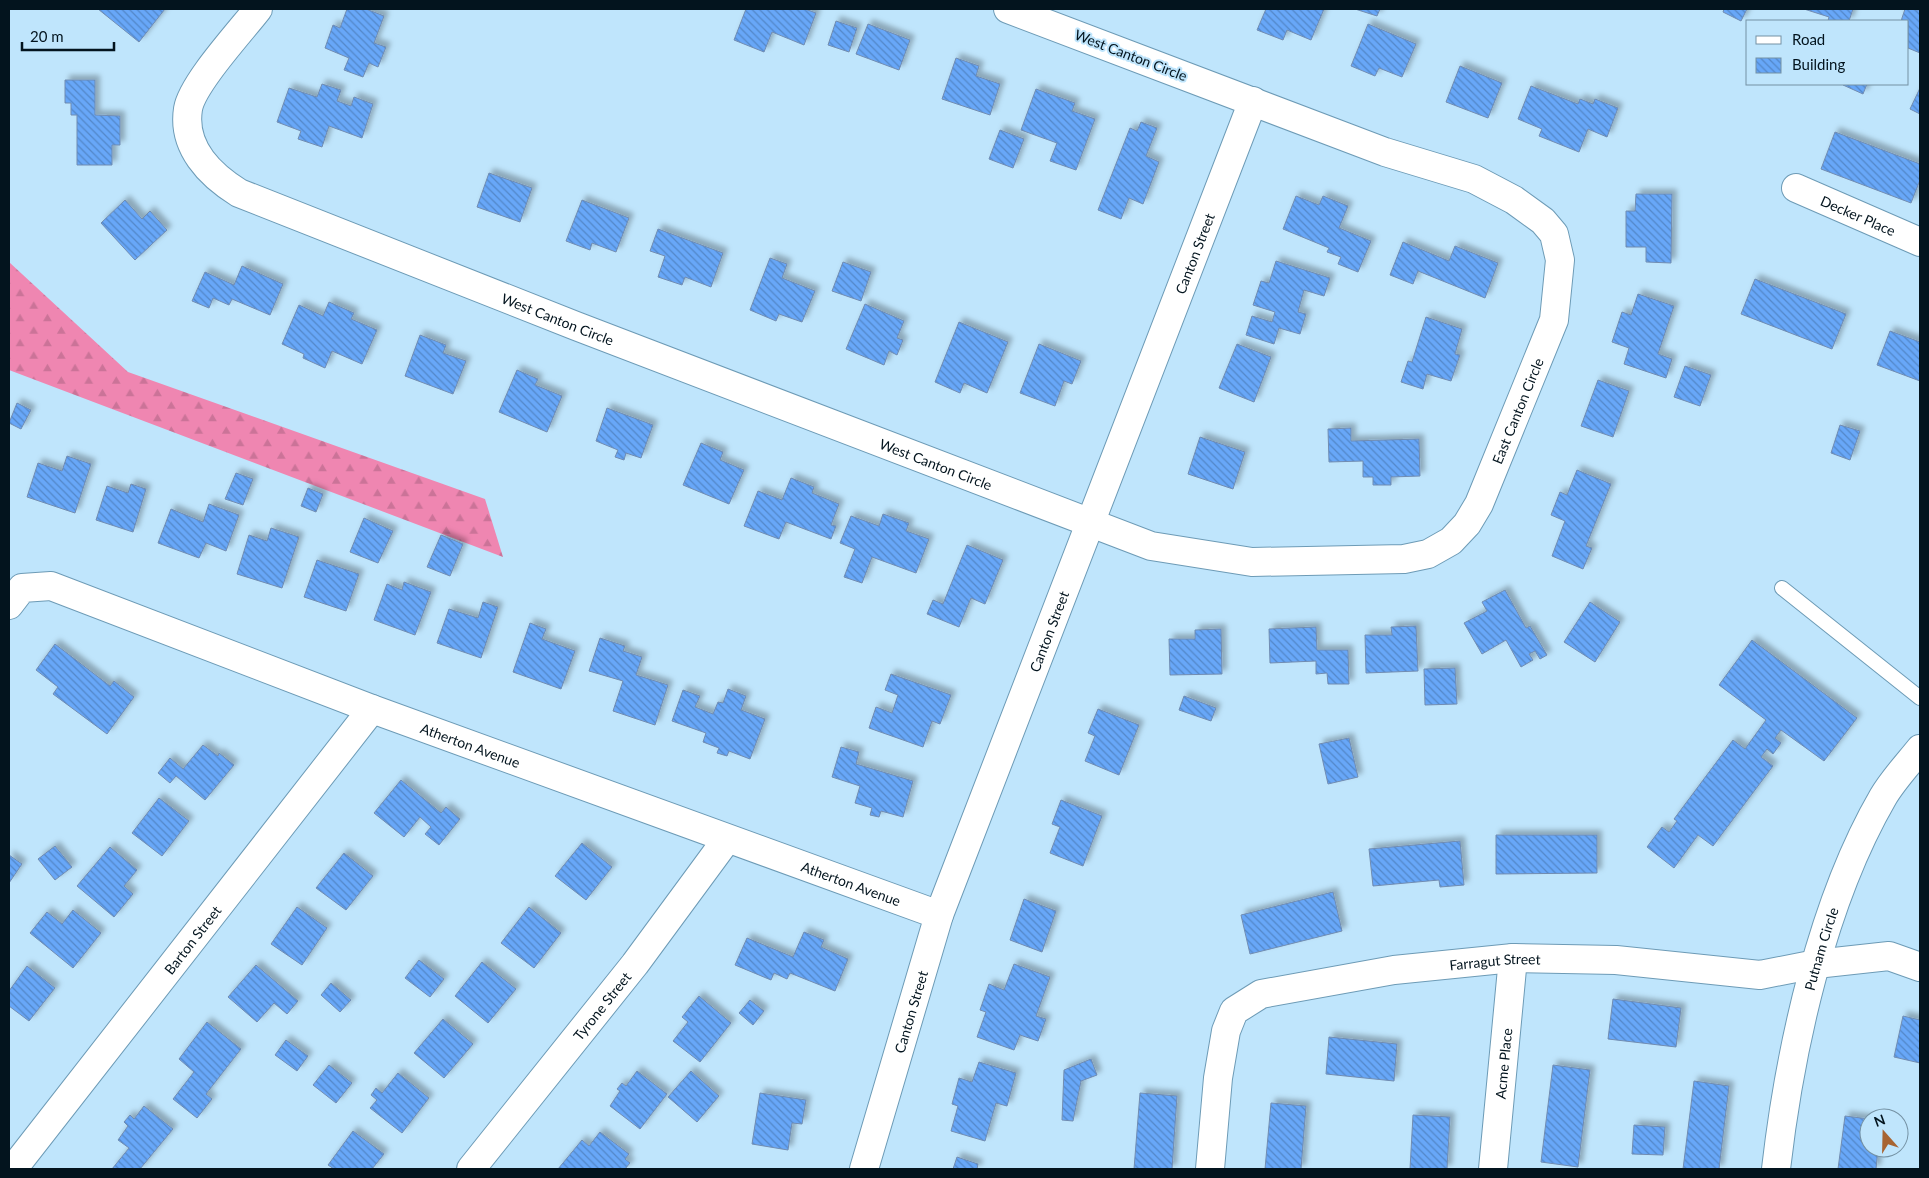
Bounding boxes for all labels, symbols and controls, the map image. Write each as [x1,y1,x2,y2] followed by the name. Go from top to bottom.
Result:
[22,20,115,52] scale bar
[1746,20,1909,85] legend
[1072,26,1190,84] street label: West Canton Circle
[30,27,64,45] text: 20 m
[1792,30,1825,48] text: Road
[1792,55,1845,73] text: Building
[1818,191,1898,239] street label: Decker Place
[1171,211,1218,296] street label: Canton Street
[499,289,616,348] street label: West Canton Circle
[1488,355,1546,466] street label: East Canton Circle
[877,435,995,493] street label: West Canton Circle
[1025,588,1072,674] street label: Canton Street
[418,719,523,771] street label: Atherton Avenue
[799,857,903,909] street label: Atherton Avenue
[160,902,224,977] street label: Barton Street
[1800,905,1841,992] street label: Putnam Circle
[1448,949,1541,973] street label: Farragut Street
[569,968,634,1043] street label: Tyrone Street
[890,968,931,1055] street label: Canton Street
[1491,1027,1515,1100] street label: Acme Place
[1859,1108,1909,1158] north arrow
[1871,1110,1887,1130] text: N

